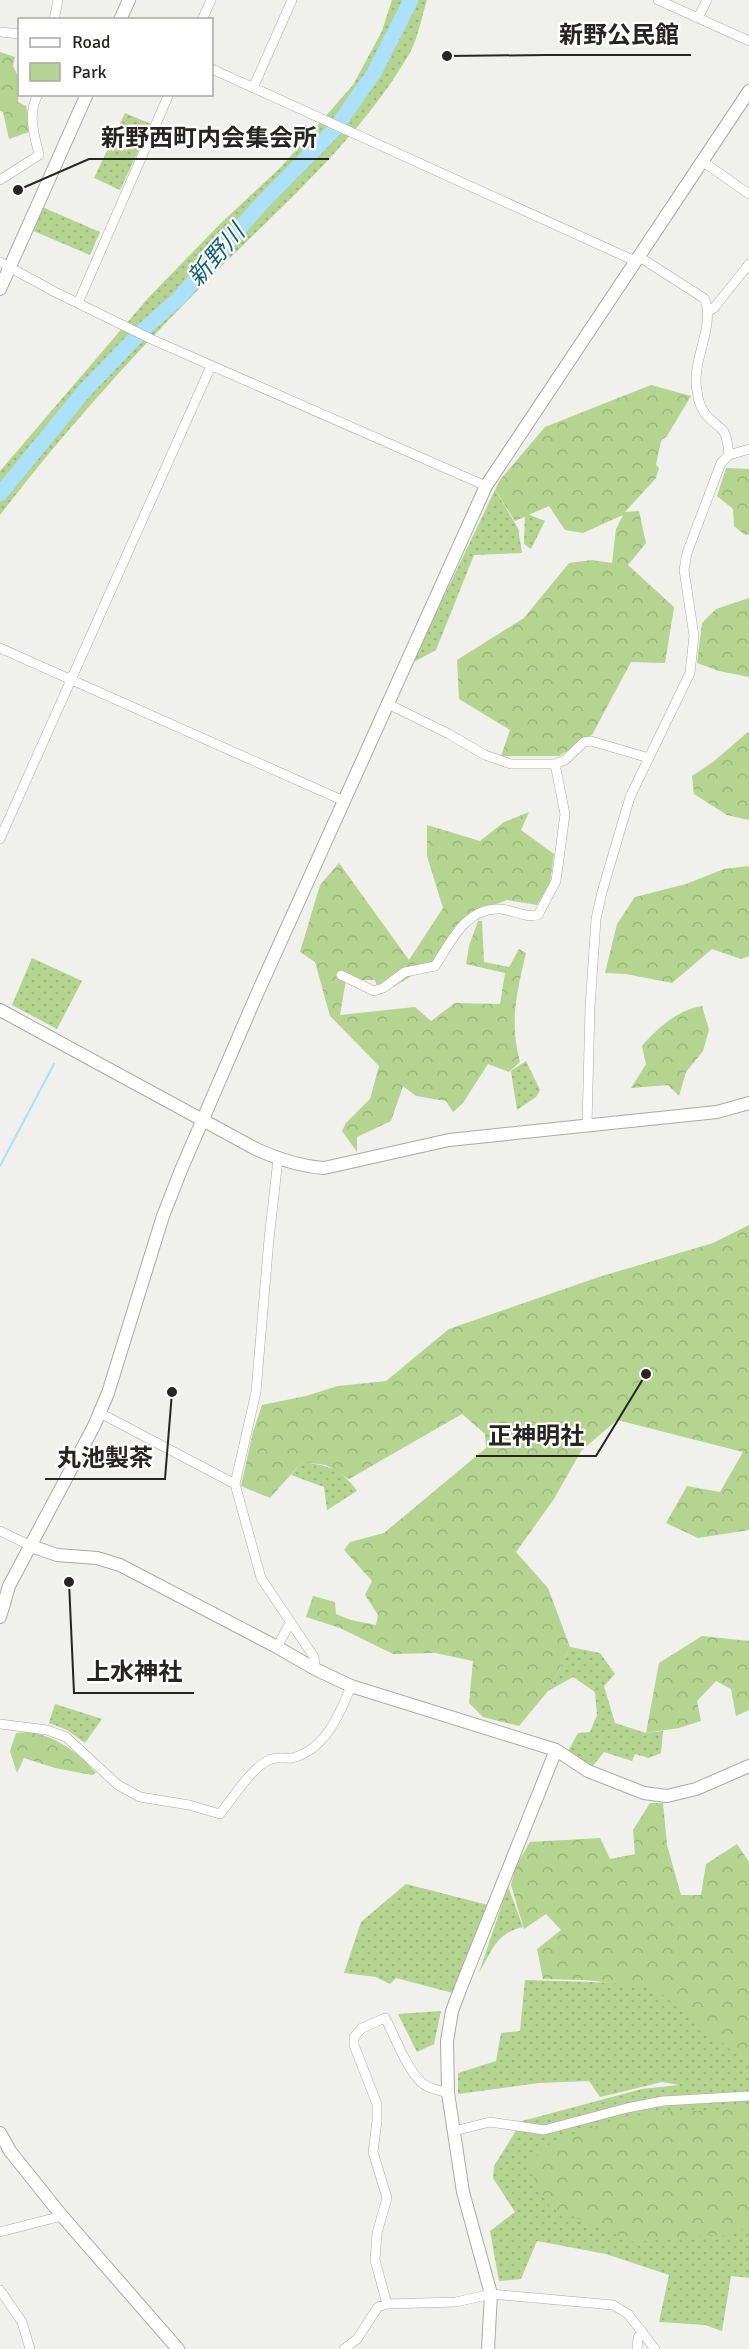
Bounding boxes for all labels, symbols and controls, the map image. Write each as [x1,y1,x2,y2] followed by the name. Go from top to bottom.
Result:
[547,13,691,55] callout: 新野公民館
[18,18,213,96] legend
[559,20,679,50] text: 新野公民館
[72,31,111,53] text: Road
[72,61,107,83] text: Park
[89,117,329,159] callout: 新野西町内会集会所
[101,123,317,153] text: 新野西町内会集会所
[181,216,253,292] water label: 新野川
[476,1414,596,1456] callout: 正神明社
[488,1421,584,1451] text: 正神明社
[45,1437,165,1479] callout: 丸池製茶
[57,1443,153,1473] text: 丸池製茶
[74,1651,194,1693] callout: 上水神社
[86,1657,182,1687] text: 上水神社

